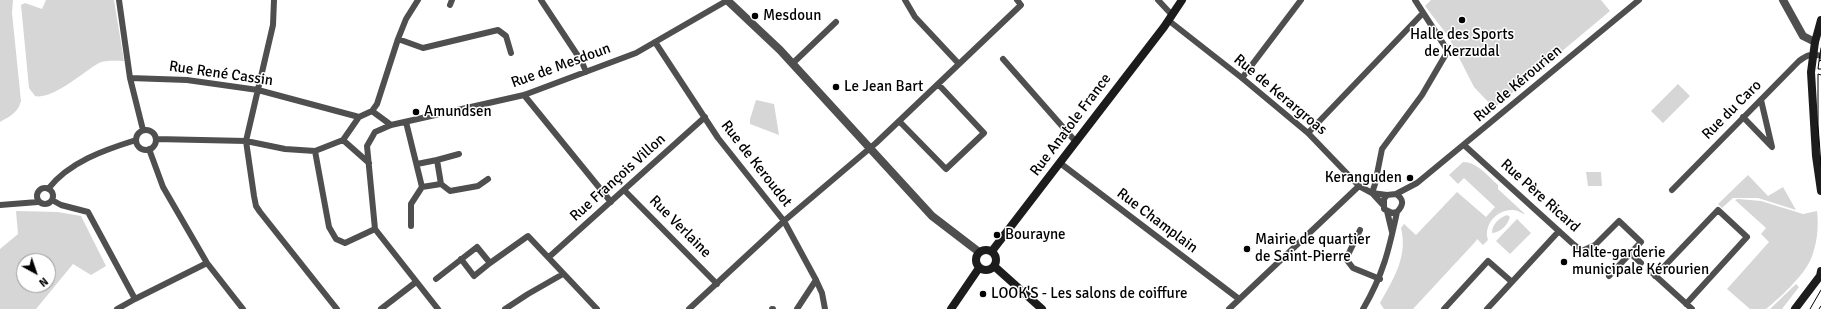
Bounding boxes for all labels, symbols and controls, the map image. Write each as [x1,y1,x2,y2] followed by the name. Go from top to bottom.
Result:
[763,7,821,25] place label: Mesdoun
[750,11,760,21] marker: Mesdoun
[1457,15,1467,25] marker: Halle des Sports de Kerzudal
[1410,26,1514,61] place label: Halle des Sports de Kerzudal
[509,40,613,92] street label: Rue de Mesdoun
[1470,42,1566,126] street label: Rue de Kérourien
[1230,51,1330,139] street label: Rue de Kerargroas
[168,58,274,90] street label: Rue René Cassin
[1027,70,1115,180] street label: Rue Anatole France
[1699,77,1765,143] street label: Rue du Caro
[844,78,923,96] place label: Le Jean Bart
[831,82,841,92] marker: Le Jean Bart
[424,103,492,121] place label: Amundsen
[411,107,421,117] marker: Amundsen
[717,117,795,211] street label: Rue de Keroudot
[567,130,669,226] street label: Rue François Villon
[1497,156,1583,236] street label: Rue Père Ricard
[1325,169,1402,187] place label: Keranguden
[1405,173,1415,183] marker: Keranguden
[1113,185,1201,257] street label: Rue Champlain
[645,192,715,262] street label: Rue Verlaine
[1005,226,1066,244] place label: Bourayne
[992,230,1002,240] marker: Bourayne
[1255,231,1370,266] place label: Mairie de quartier de Saint-Pierre
[1242,244,1252,254] marker: Mairie de quartier de Saint-Pierre
[1572,244,1709,279] place label: Halte-garderie municipale Kérourien
[16,253,56,293] north arrow
[1559,257,1569,267] marker: Halte-garderie municipale Kérourien
[36,274,51,289] text: N
[991,285,1188,303] place label: LOOK'S - Les salons de coiffure
[978,289,988,299] marker: LOOK'S - Les salons de coiffure

